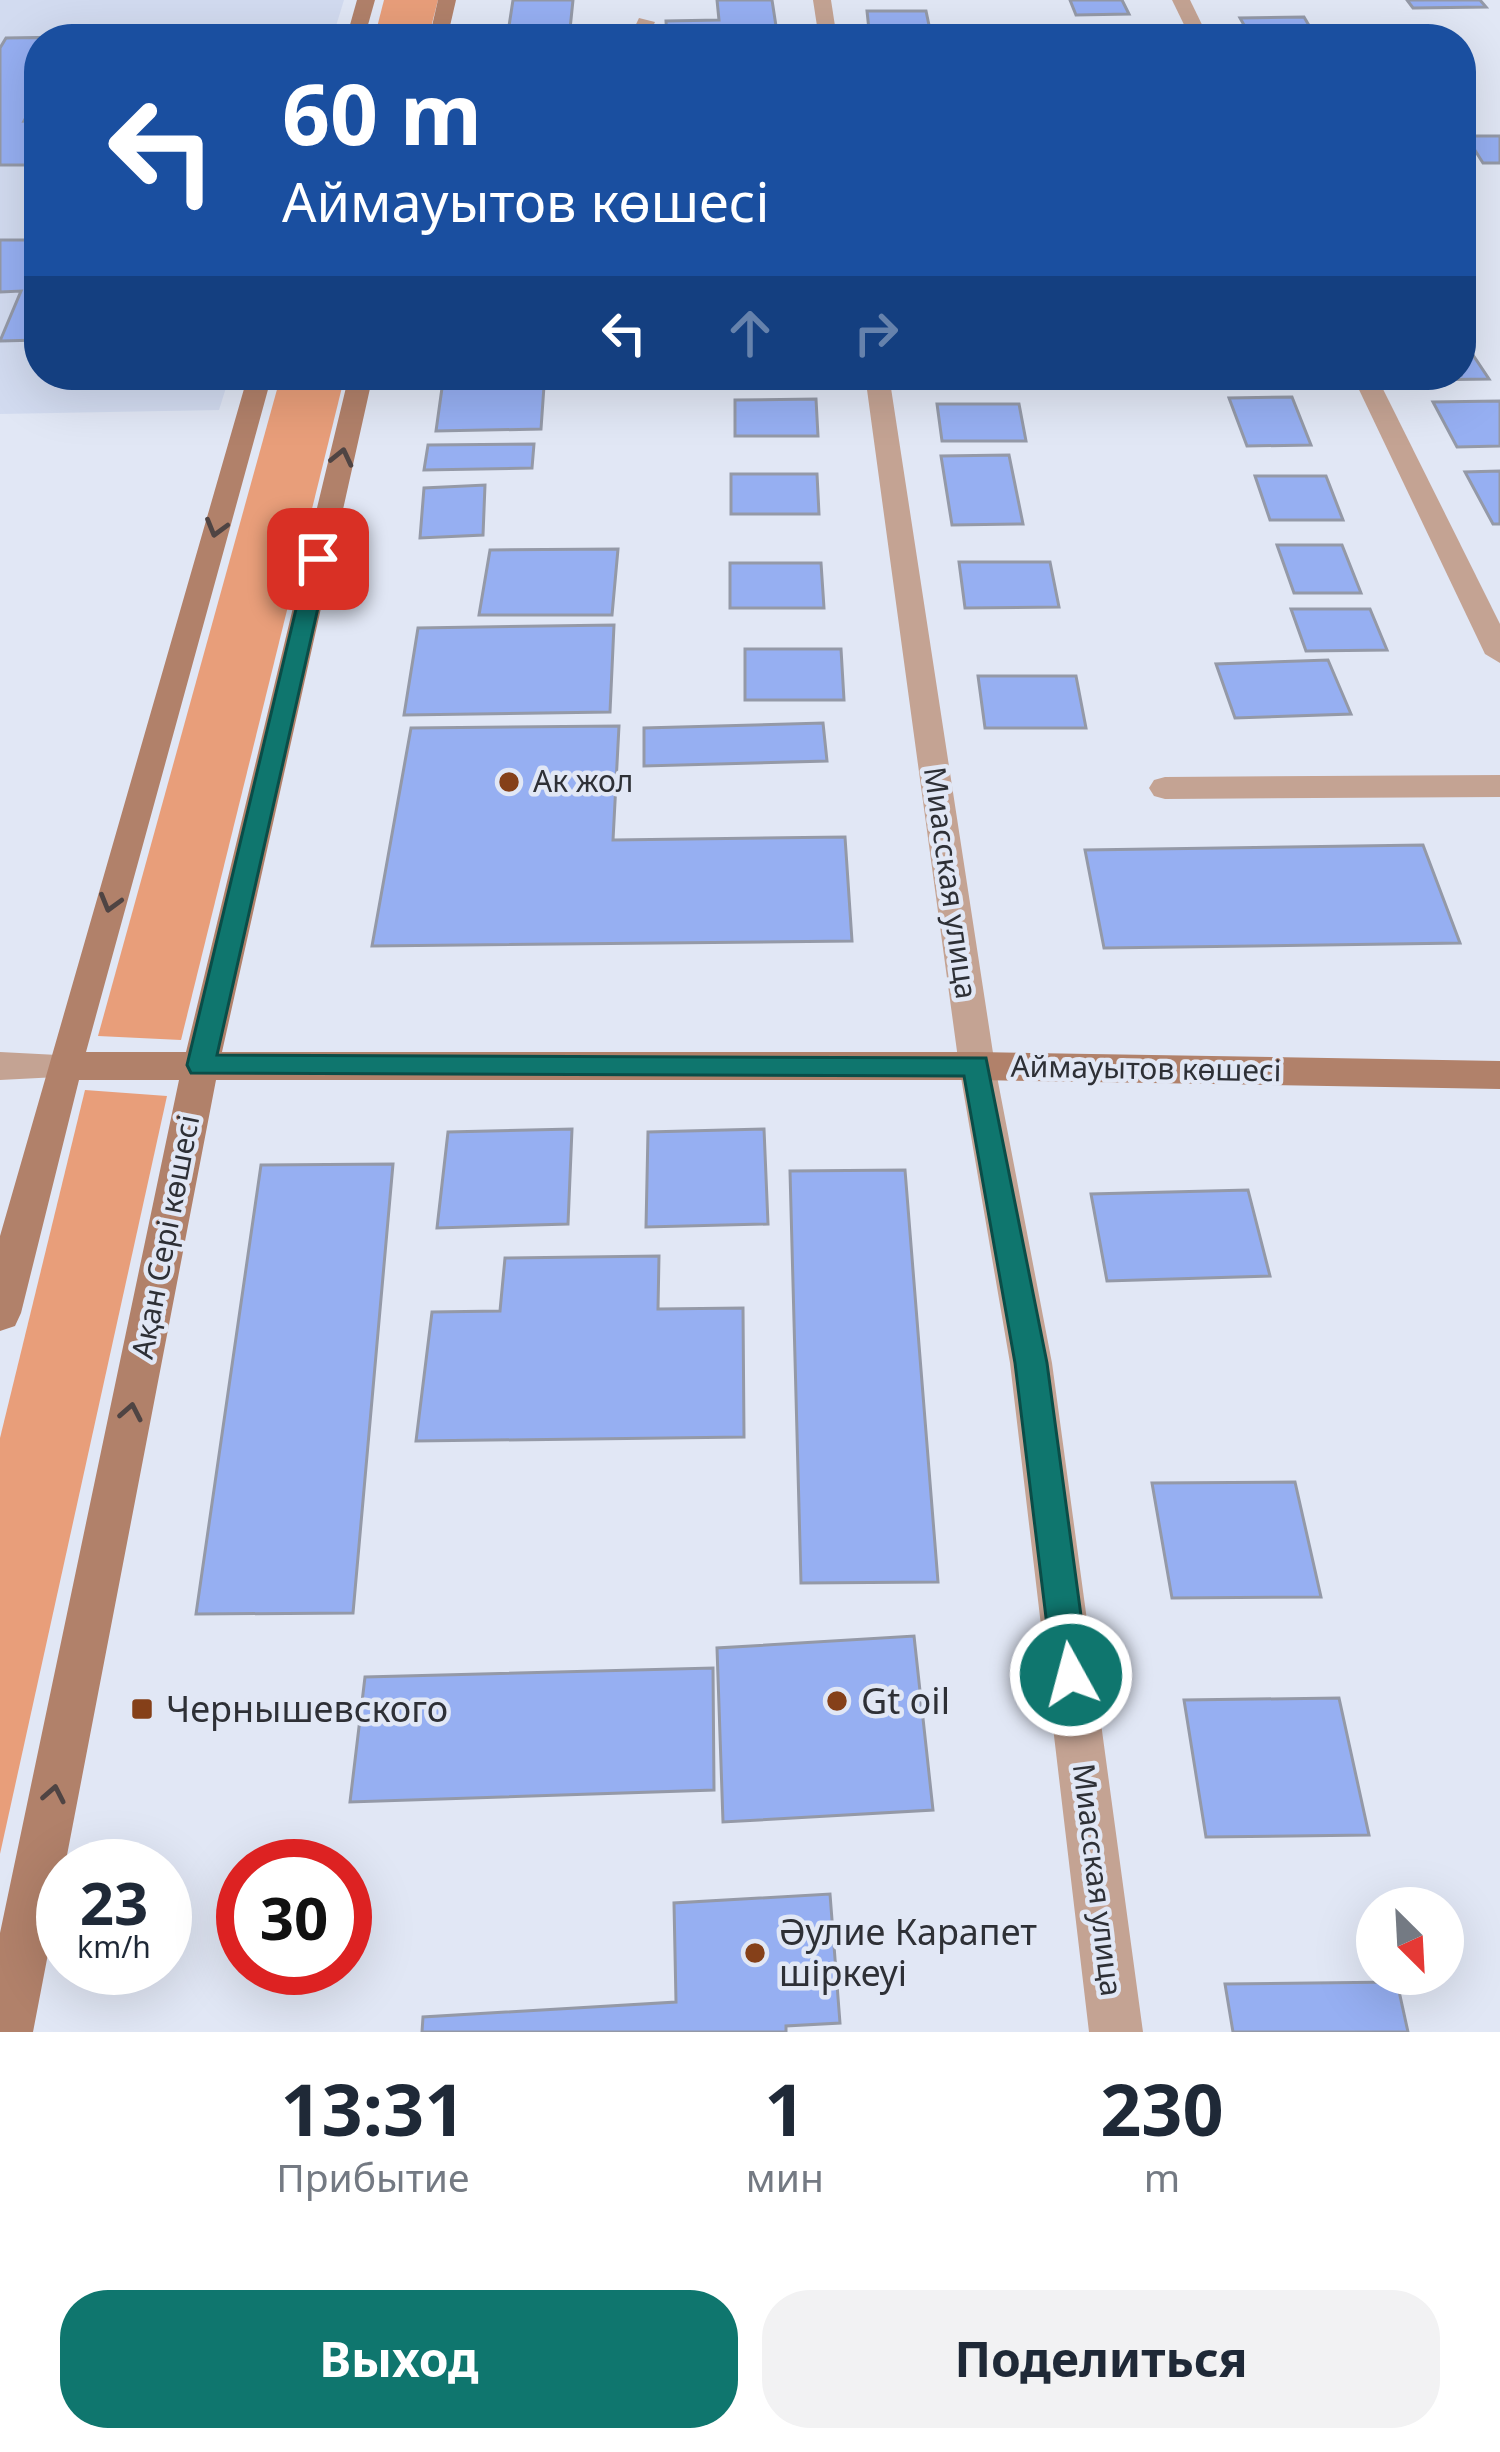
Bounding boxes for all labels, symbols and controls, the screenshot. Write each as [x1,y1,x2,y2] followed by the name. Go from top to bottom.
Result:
[282,55,482,170] text: 60 m
[84,72,240,228] icon: left
[282,164,769,238] text: Аймауытов көшесі
[591,300,657,366] icon: left
[717,300,783,366] icon: ahead
[843,300,909,366] icon: right
[328,447,353,467] one-way arrow
[267,508,369,610] pin
[206,517,231,538] one-way arrow
[285,526,351,592] icon: arrive
[533,760,633,801] place label: Ак жол
[915,764,988,1001] street label: Миасская улица
[496,769,522,795] marker: Ак жол
[99,892,124,913] one-way arrow
[1010,1045,1282,1090] street label: Аймауытов көшесі
[121,1111,208,1362] street label: Ақан Сері көшесі
[117,1402,143,1422] one-way arrow
[1008,1612,1134,1738] position arrow
[861,1676,950,1725] place label: Gt oil
[166,1684,448,1733] place label: Чернышевского
[824,1688,850,1714] marker: Gt oil
[129,1696,155,1722] marker: Чернышевского
[1064,1761,1133,1998] street label: Миасская улица
[40,1784,66,1804] one-way arrow
[216,1839,372,1995] speed limit sign: 30
[80,1861,148,1943] text: 23
[1356,1887,1464,1995] north arrow
[1356,1887,1464,1995] map controls
[779,1907,1037,1997] place label: Әулие Карапет шіркеуі
[77,1926,151,1967] text: km/h
[742,1940,768,1966] marker: Әулие Карапет шіркеуі
[280,2059,465,2157] text: 13:31
[764,2059,805,2157] text: 1
[1100,2059,1224,2157] text: 230
[276,2150,470,2203] text: Прибытие
[746,2150,824,2203] text: мин
[1144,2150,1180,2203] text: m
[60,2290,738,2428] button: Выход
[762,2290,1440,2428] button: Поделиться

